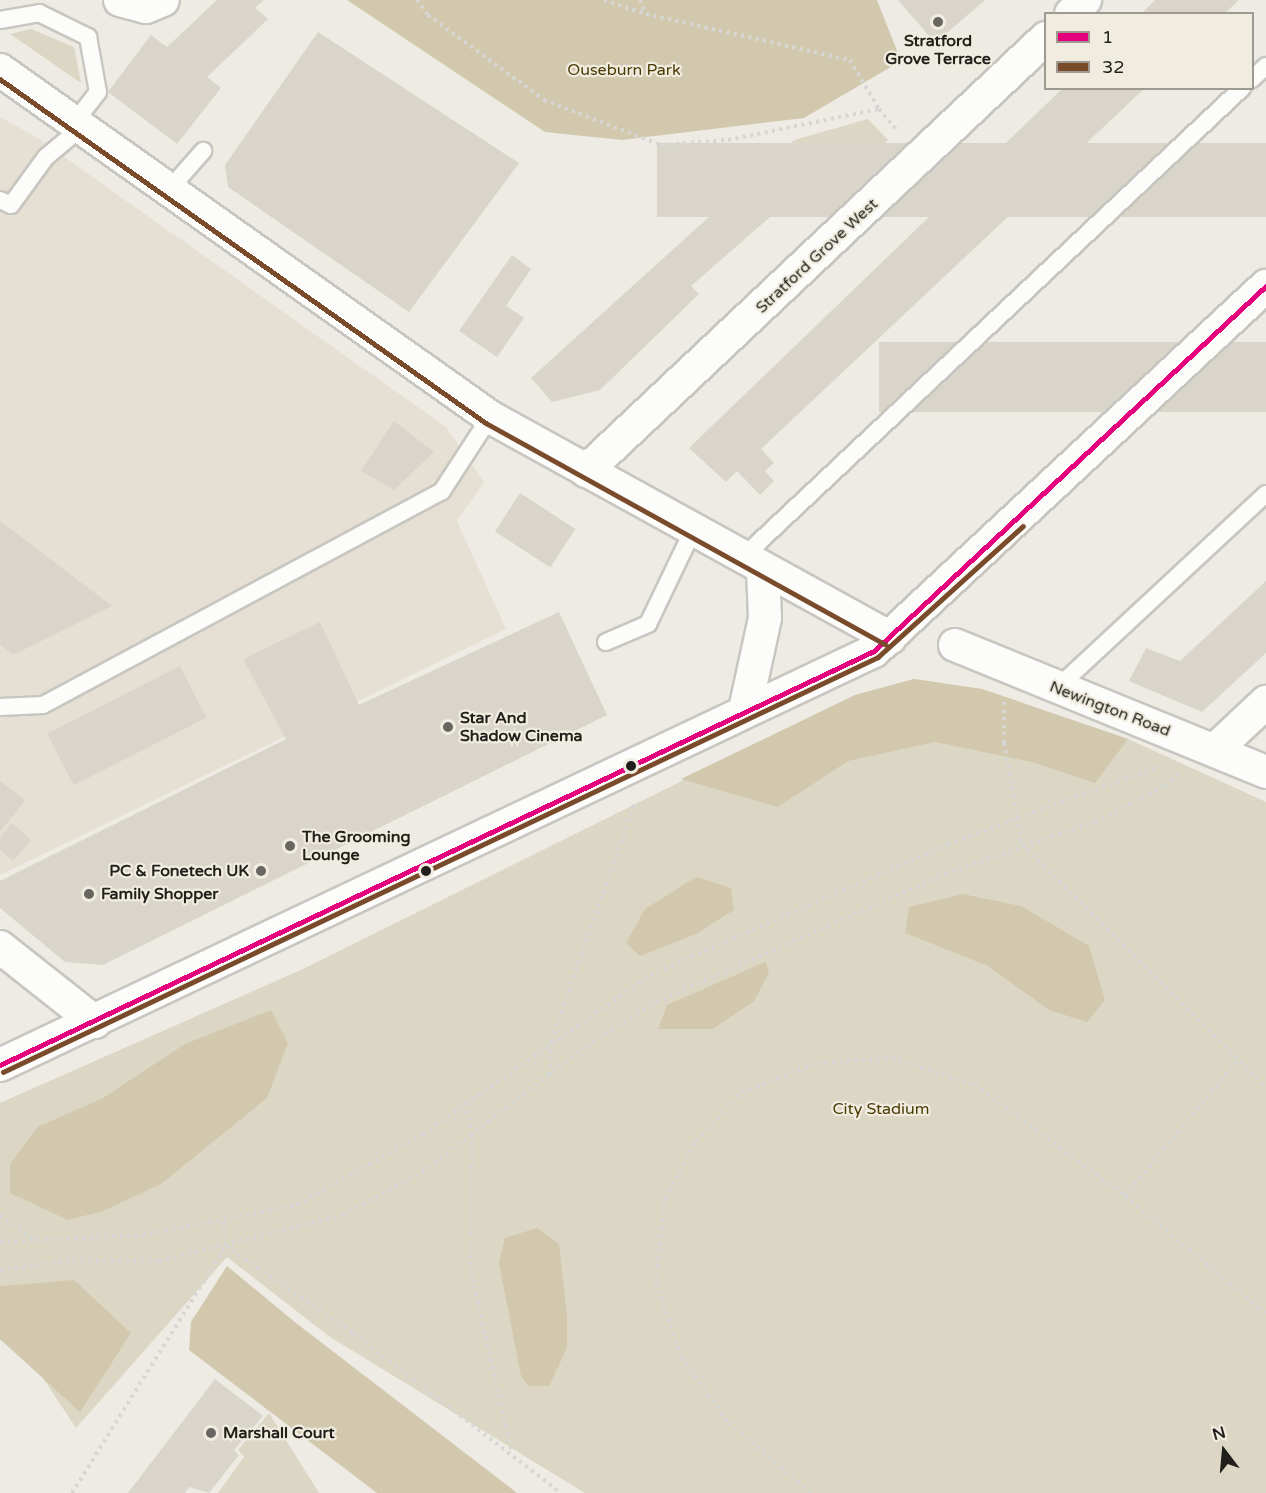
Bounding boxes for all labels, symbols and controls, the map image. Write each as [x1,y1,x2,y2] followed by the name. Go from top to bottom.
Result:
[1044,12,1254,90] legend
[931,15,945,29] marker: Stratford Grove Terrace
[1102,26,1113,48] text: 1
[885,31,991,69] place label: Stratford Grove Terrace
[1102,56,1125,78] text: 32
[567,60,681,80] park label: Ouseburn Park
[752,195,882,317] street label: Stratford Grove West
[1047,677,1173,741] street label: Newington Road
[460,708,583,746] place label: Star And Shadow Cinema
[441,720,455,734] marker: Star And Shadow Cinema
[625,760,637,772] unlabelled marker
[302,827,411,865] place label: The Grooming Lounge
[283,839,297,853] marker: The Grooming Lounge
[109,861,249,881] place label: PC & Fonetech UK
[254,864,268,878] marker: PC & Fonetech UK
[420,865,432,877] unlabelled marker
[101,884,218,904] place label: Family Shopper
[82,887,96,901] marker: Family Shopper
[832,1099,930,1119] park label: City Stadium
[1194,1421,1254,1481] north arrow
[1210,1422,1228,1445] text: N
[223,1423,335,1443] place label: Marshall Court
[204,1426,218,1440] marker: Marshall Court

